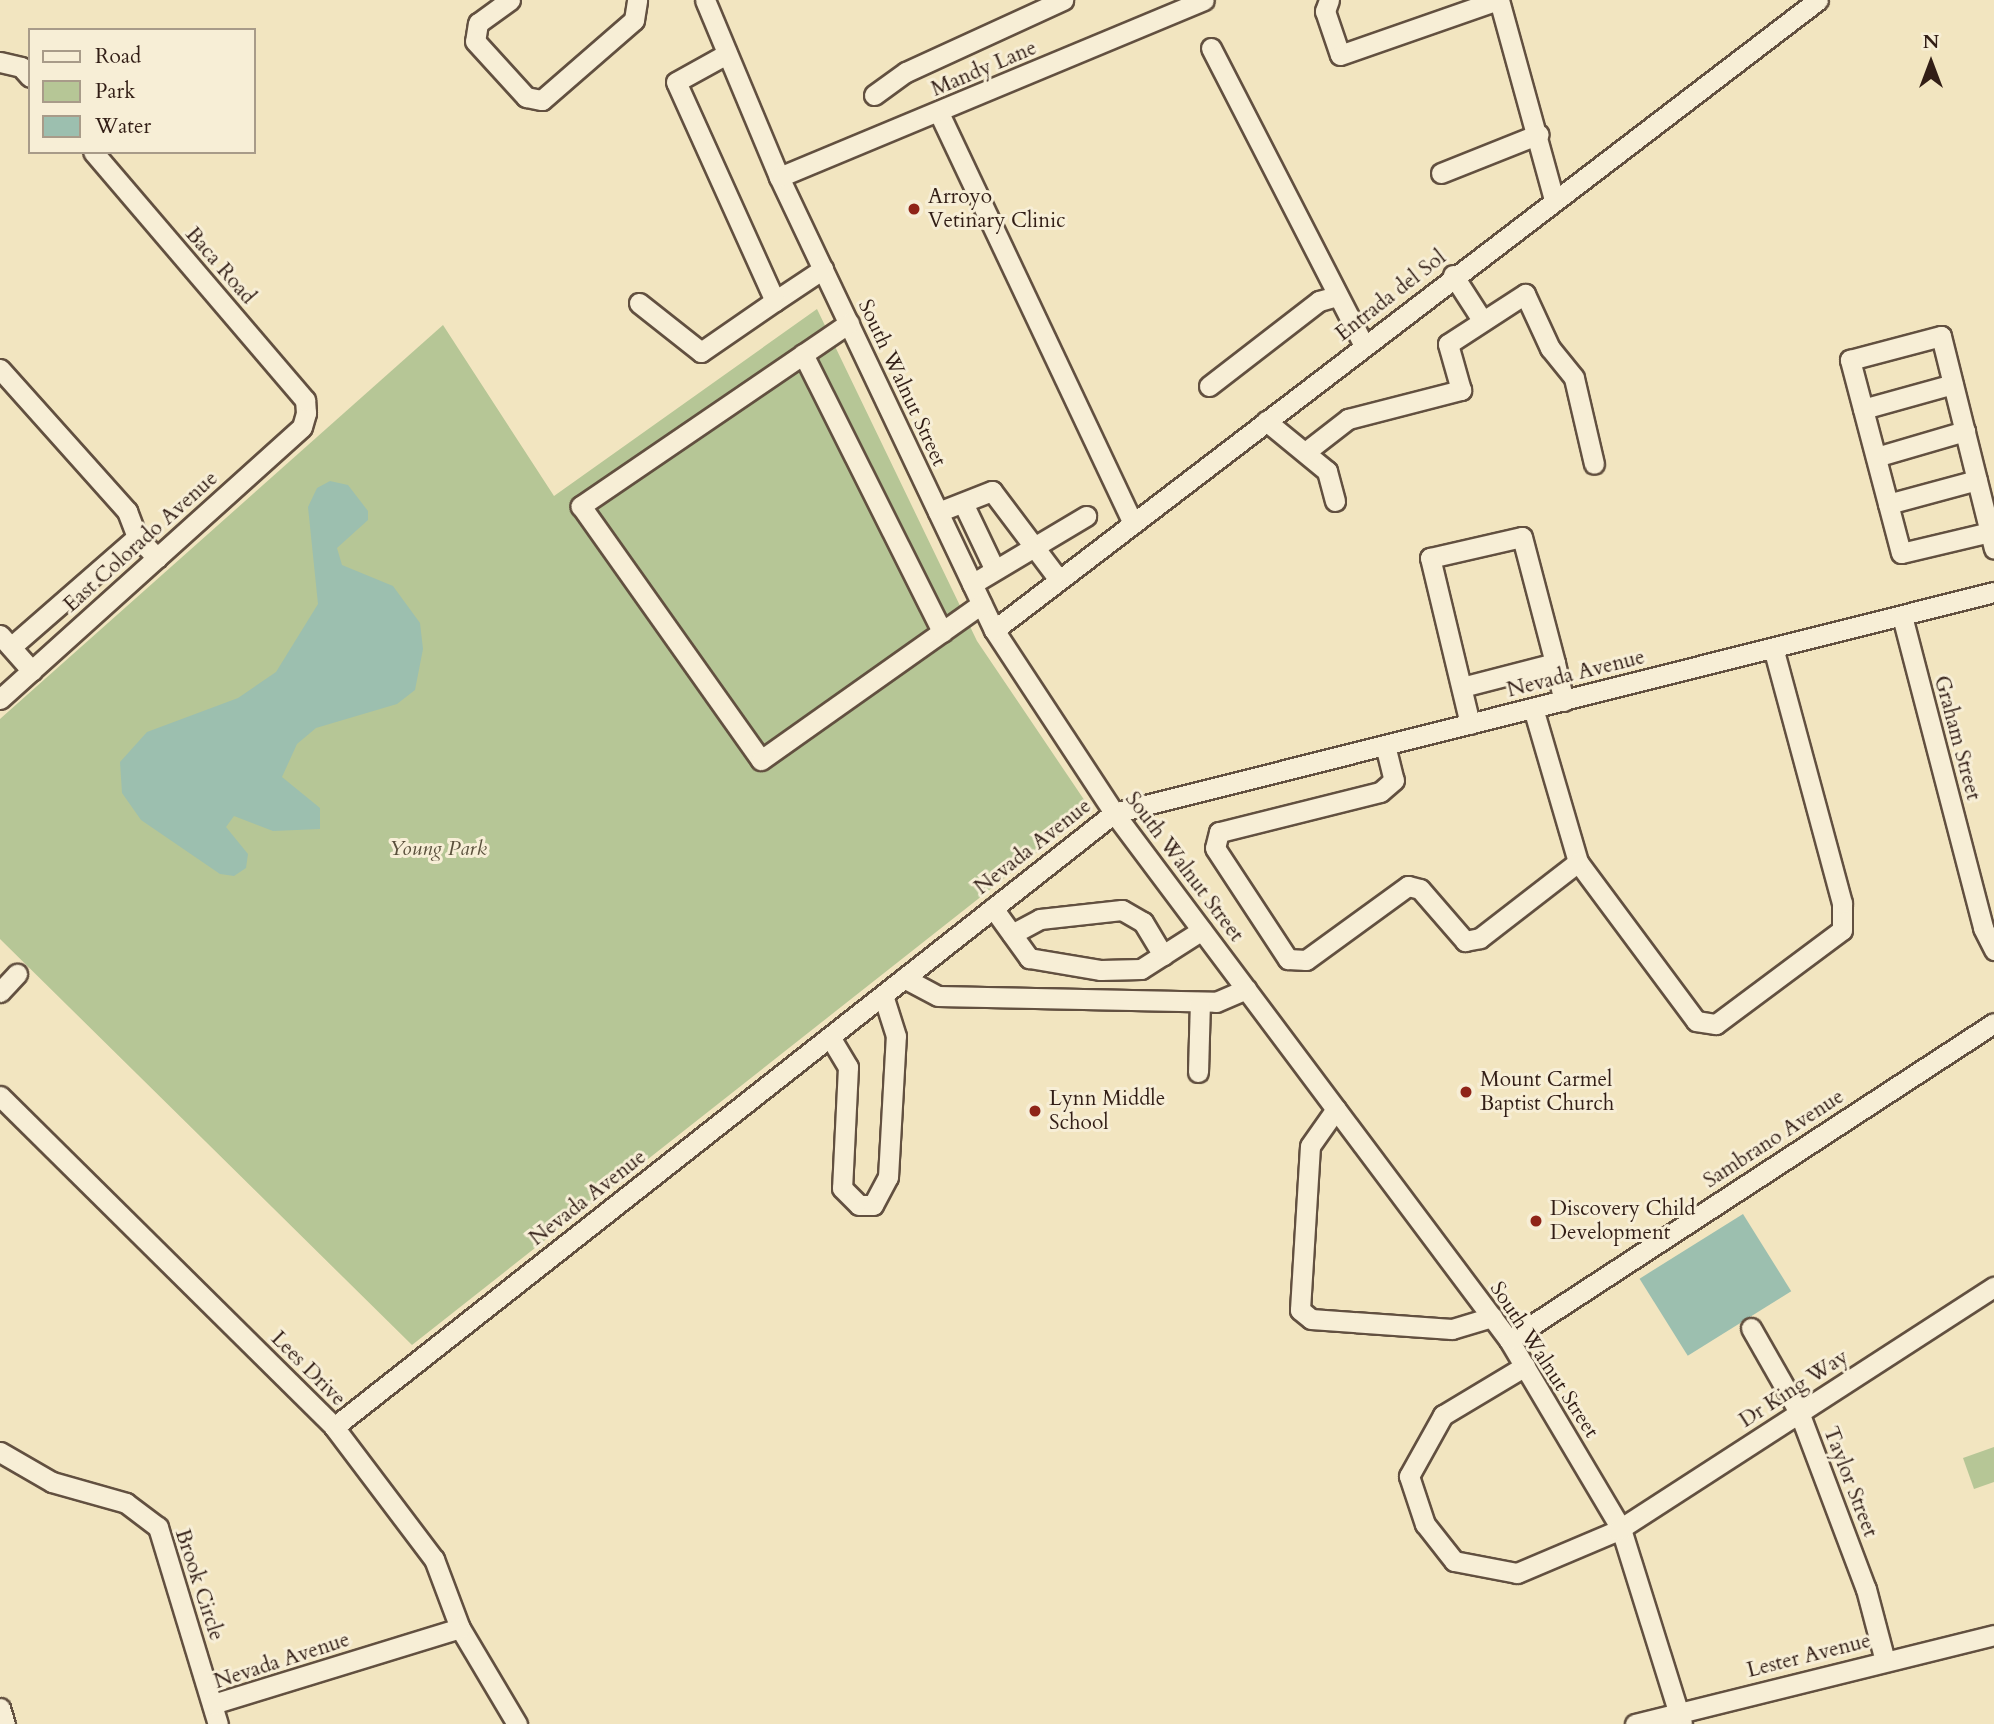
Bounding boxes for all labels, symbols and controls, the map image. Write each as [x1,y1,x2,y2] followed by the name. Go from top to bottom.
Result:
[28,28,256,154] legend
[1896,28,1966,98] north arrow
[1923,29,1939,55] text: N
[928,36,1040,102] street label: Mandy Lane
[95,42,141,71] text: Road
[95,77,135,106] text: Park
[95,112,151,141] text: Water
[928,184,1066,234] place label: Arroyo Vetinary Clinic
[906,201,922,217] marker: Arroyo Vetinary Clinic
[180,222,260,310] street label: Baca Road
[1331,245,1451,347] street label: Entrada del Sol
[852,296,952,470] street label: South Walnut Street
[59,466,223,618] street label: East Colorado Avenue
[1504,645,1648,703] street label: Nevada Avenue
[1928,673,1986,803] street label: Graham Street
[1119,787,1249,947] street label: South Walnut Street
[970,794,1096,900] street label: Nevada Avenue
[389,836,487,862] park label: Young Park
[1480,1067,1614,1117] place label: Mount Carmel Baptist Church
[1458,1084,1474,1100] marker: Mount Carmel Baptist Church
[1699,1084,1849,1194] street label: Sambrano Avenue
[1049,1086,1165,1136] place label: Lynn Middle School
[1027,1103,1043,1119] marker: Lynn Middle School
[525,1145,651,1251] street label: Nevada Avenue
[1550,1196,1695,1246] place label: Discovery Child Development
[1528,1213,1544,1229] marker: Discovery Child Development
[1484,1277,1604,1443] street label: South Walnut Street
[265,1326,351,1412] street label: Lees Drive
[1735,1345,1853,1433] street label: Dr King Way
[1817,1423,1883,1541] street label: Taylor Street
[169,1526,229,1644] street label: Brook Circle
[211,1627,353,1695] street label: Nevada Avenue
[1744,1628,1874,1684] street label: Lester Avenue

